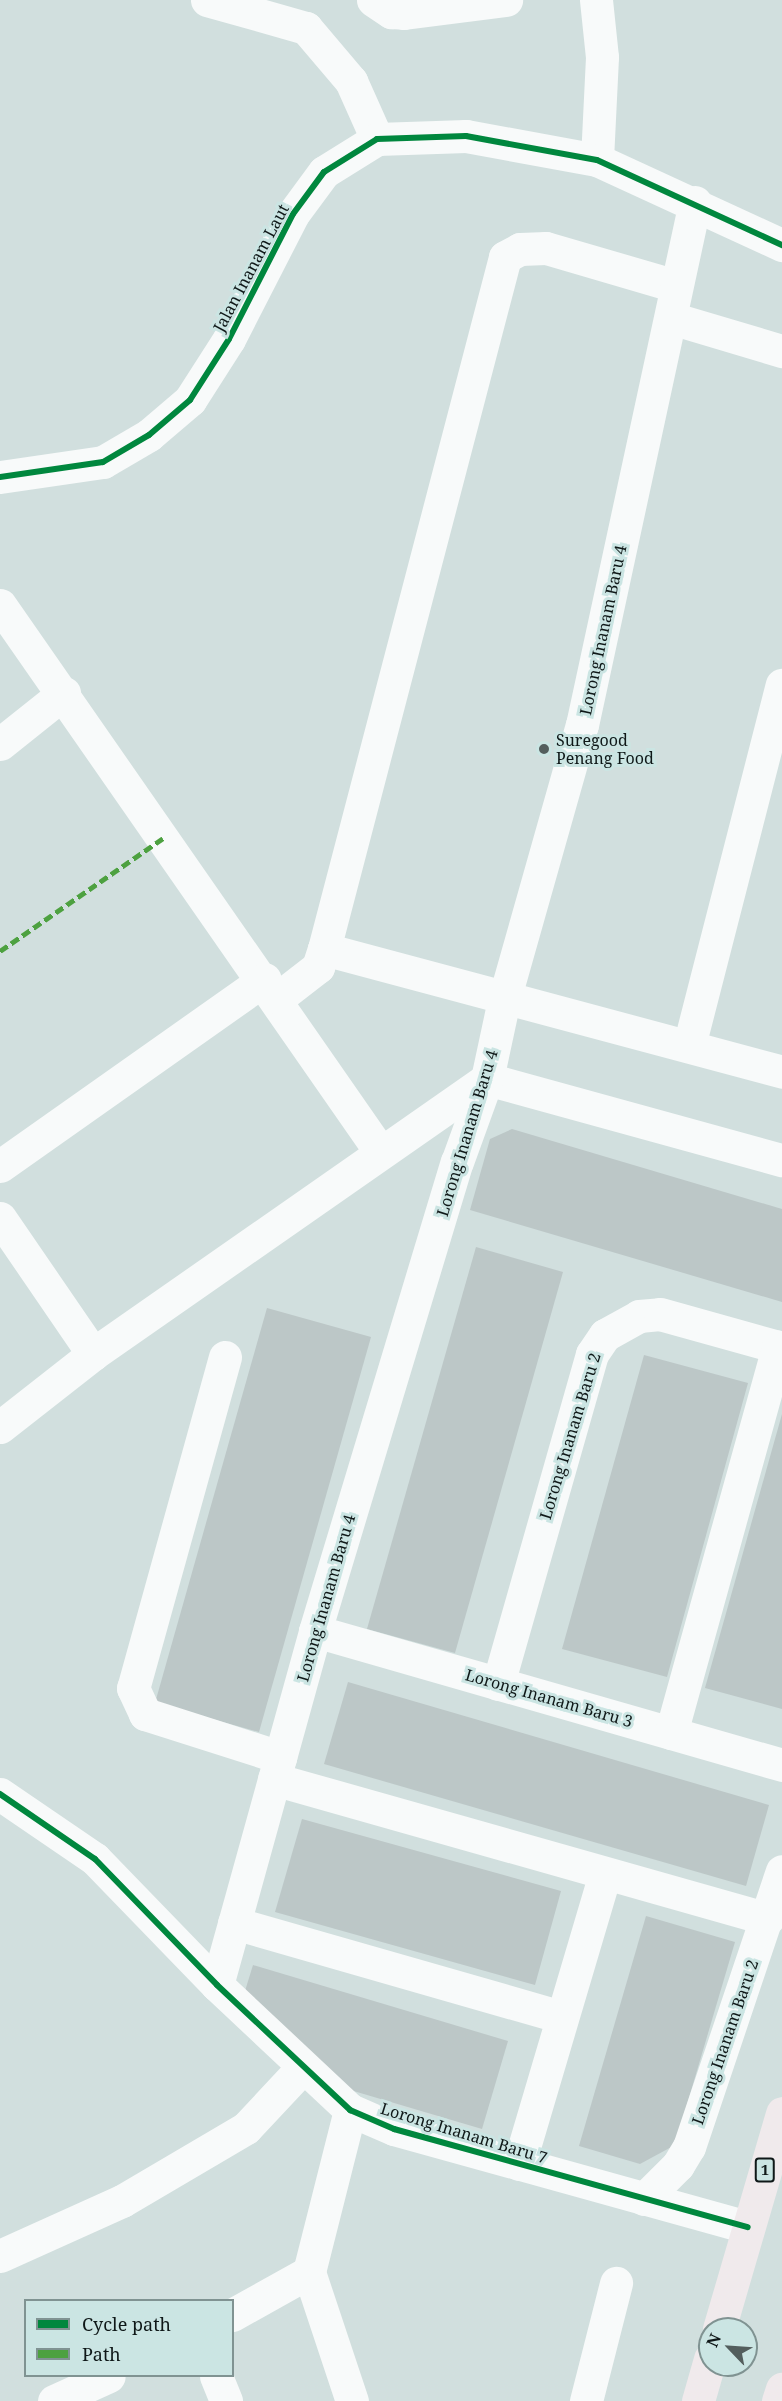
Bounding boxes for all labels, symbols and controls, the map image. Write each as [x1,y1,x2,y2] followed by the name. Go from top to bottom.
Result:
[209,201,293,335] street label: Jalan Inanam Laut
[576,543,630,717] street label: Lorong Inanam Baru 4
[556,730,654,768] place label: Suregood Penang Food
[537,742,551,756] marker: Suregood Penang Food
[433,1047,501,1219] street label: Lorong Inanam Baru 4
[536,1350,604,1522] street label: Lorong Inanam Baru 2
[293,1512,359,1684] street label: Lorong Inanam Baru 4
[463,1665,635,1731] street label: Lorong Inanam Baru 3
[688,1957,762,2127] street label: Lorong Inanam Baru 2
[378,2099,550,2167] street label: Lorong Inanam Baru 7
[754,2158,776,2182] road number: 1
[24,2299,234,2377] legend
[82,2312,171,2336] text: Cycle path
[698,2317,758,2377] north arrow
[701,2330,726,2351] text: N
[82,2342,121,2366] text: Path

